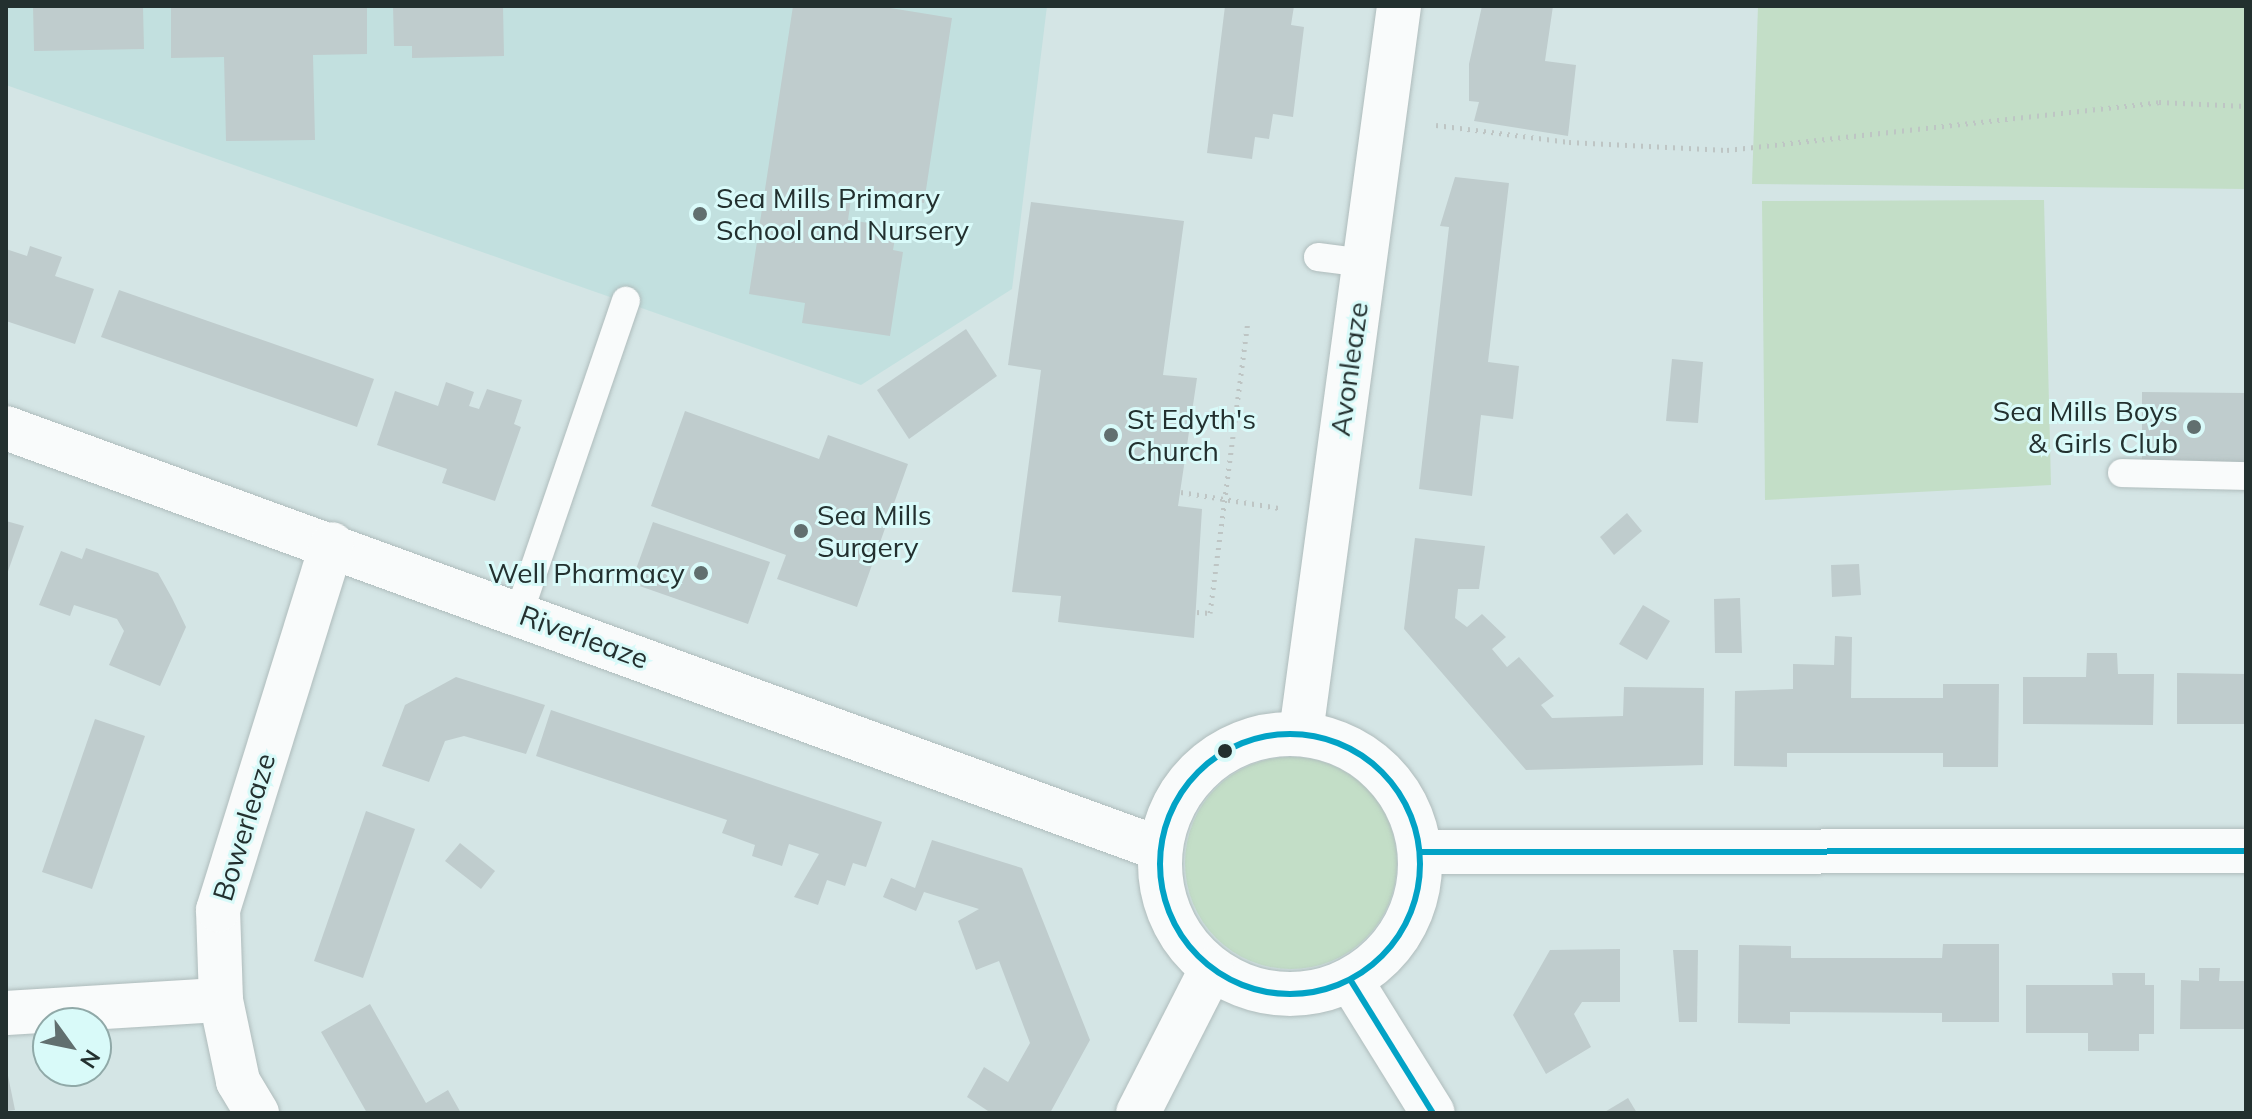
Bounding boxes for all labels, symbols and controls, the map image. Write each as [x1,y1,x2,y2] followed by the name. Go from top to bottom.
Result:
[716,181,969,247] place label: Sea Mills Primary School and Nursery
[691,205,709,223] marker: Sea Mills Primary School and Nursery
[1323,300,1375,438] street label: Avonleaze
[1993,394,2178,460] place label: Sea Mills Boys & Girls Club
[1127,402,1256,468] place label: St Edyth's Church
[2185,418,2203,436] marker: Sea Mills Boys & Girls Club
[1102,426,1120,444] marker: St Edyth's Church
[817,498,932,564] place label: Sea Mills Surgery
[792,522,810,540] marker: Sea Mills Surgery
[488,556,685,590] place label: Well Pharmacy
[692,564,710,582] marker: Well Pharmacy
[515,598,653,676] street label: Riverleaze
[1217,743,1233,759] unlabelled marker
[206,749,282,905] street label: Bowerleaze
[32,1007,112,1087] north arrow
[74,1044,107,1074] text: N

